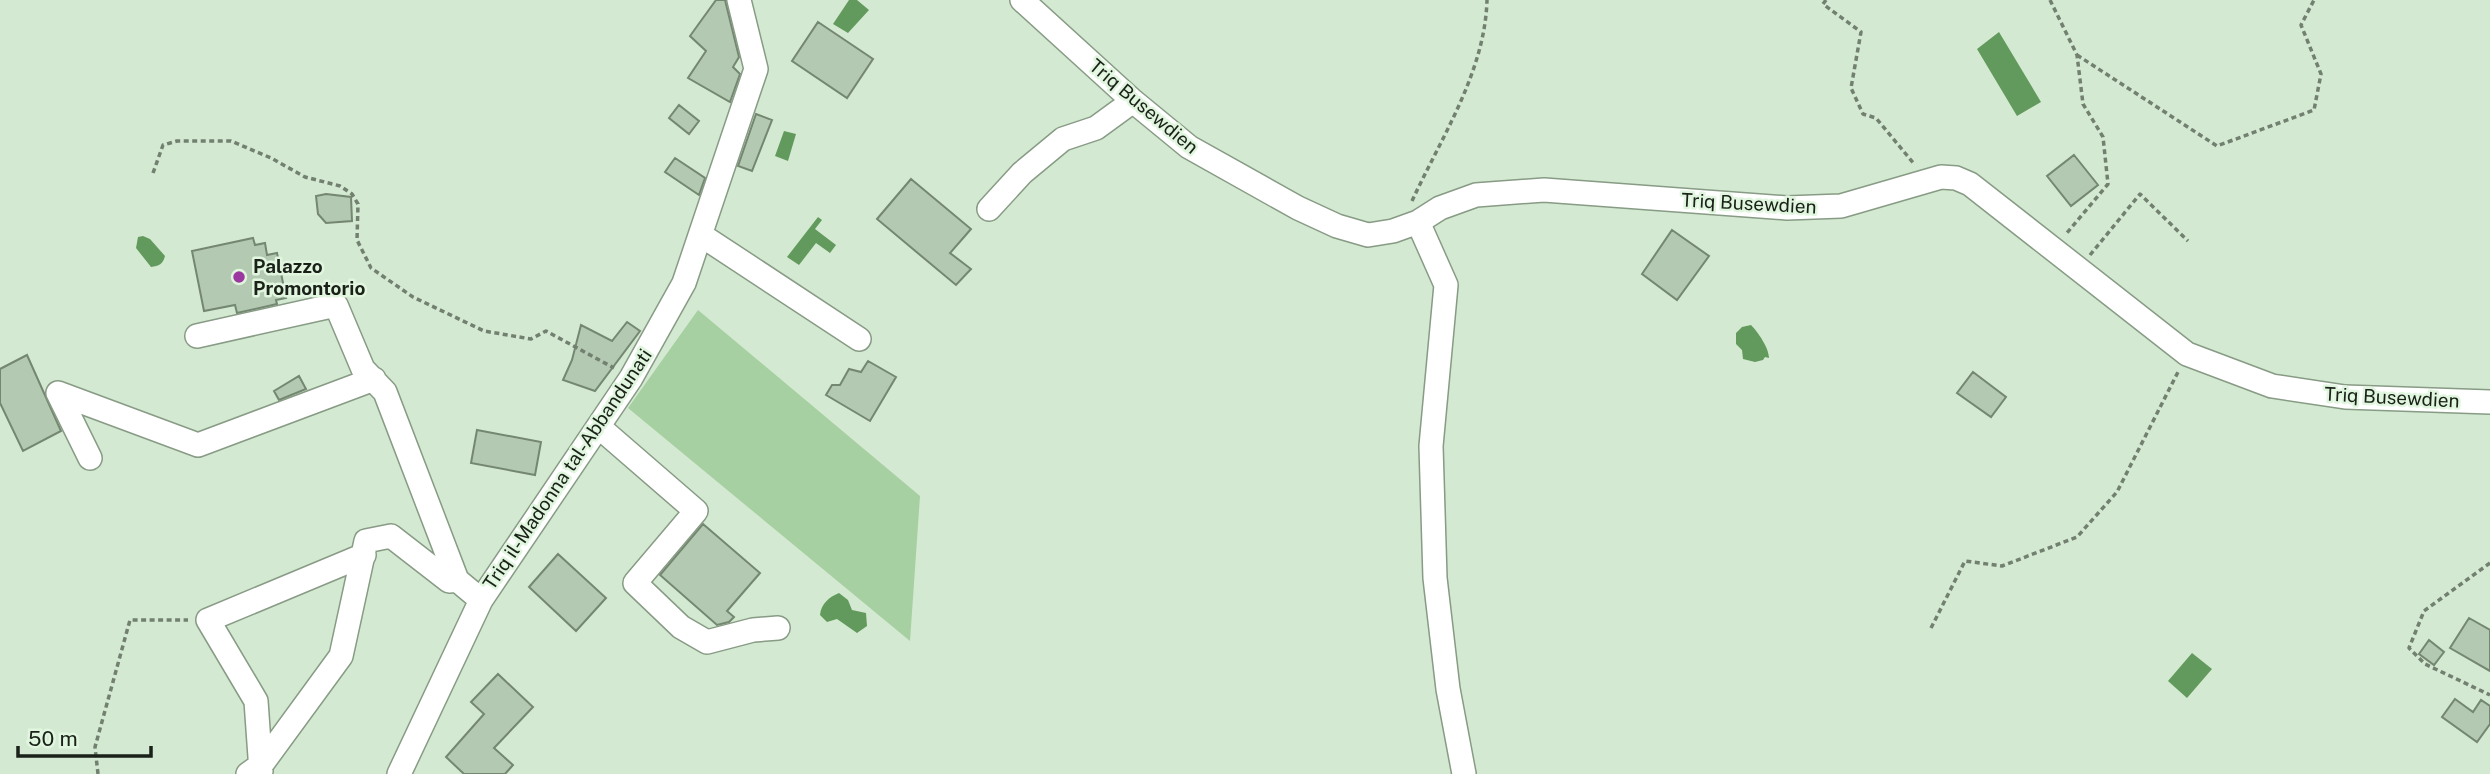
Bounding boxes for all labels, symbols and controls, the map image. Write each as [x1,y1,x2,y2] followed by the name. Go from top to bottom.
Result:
[1085,54,1203,158] street label: Triq Busewdien
[1681,188,1817,218] street label: Triq Busewdien
[253,255,365,299] place label: Palazzo Promontorio
[231,269,247,285] marker: Palazzo Promontorio
[478,344,656,594] street label: Triq il-Madonna tal-Abbandunati
[2324,382,2460,412] street label: Triq Busewdien
[18,714,150,758] scale bar
[28,726,78,751] text: 50 m

